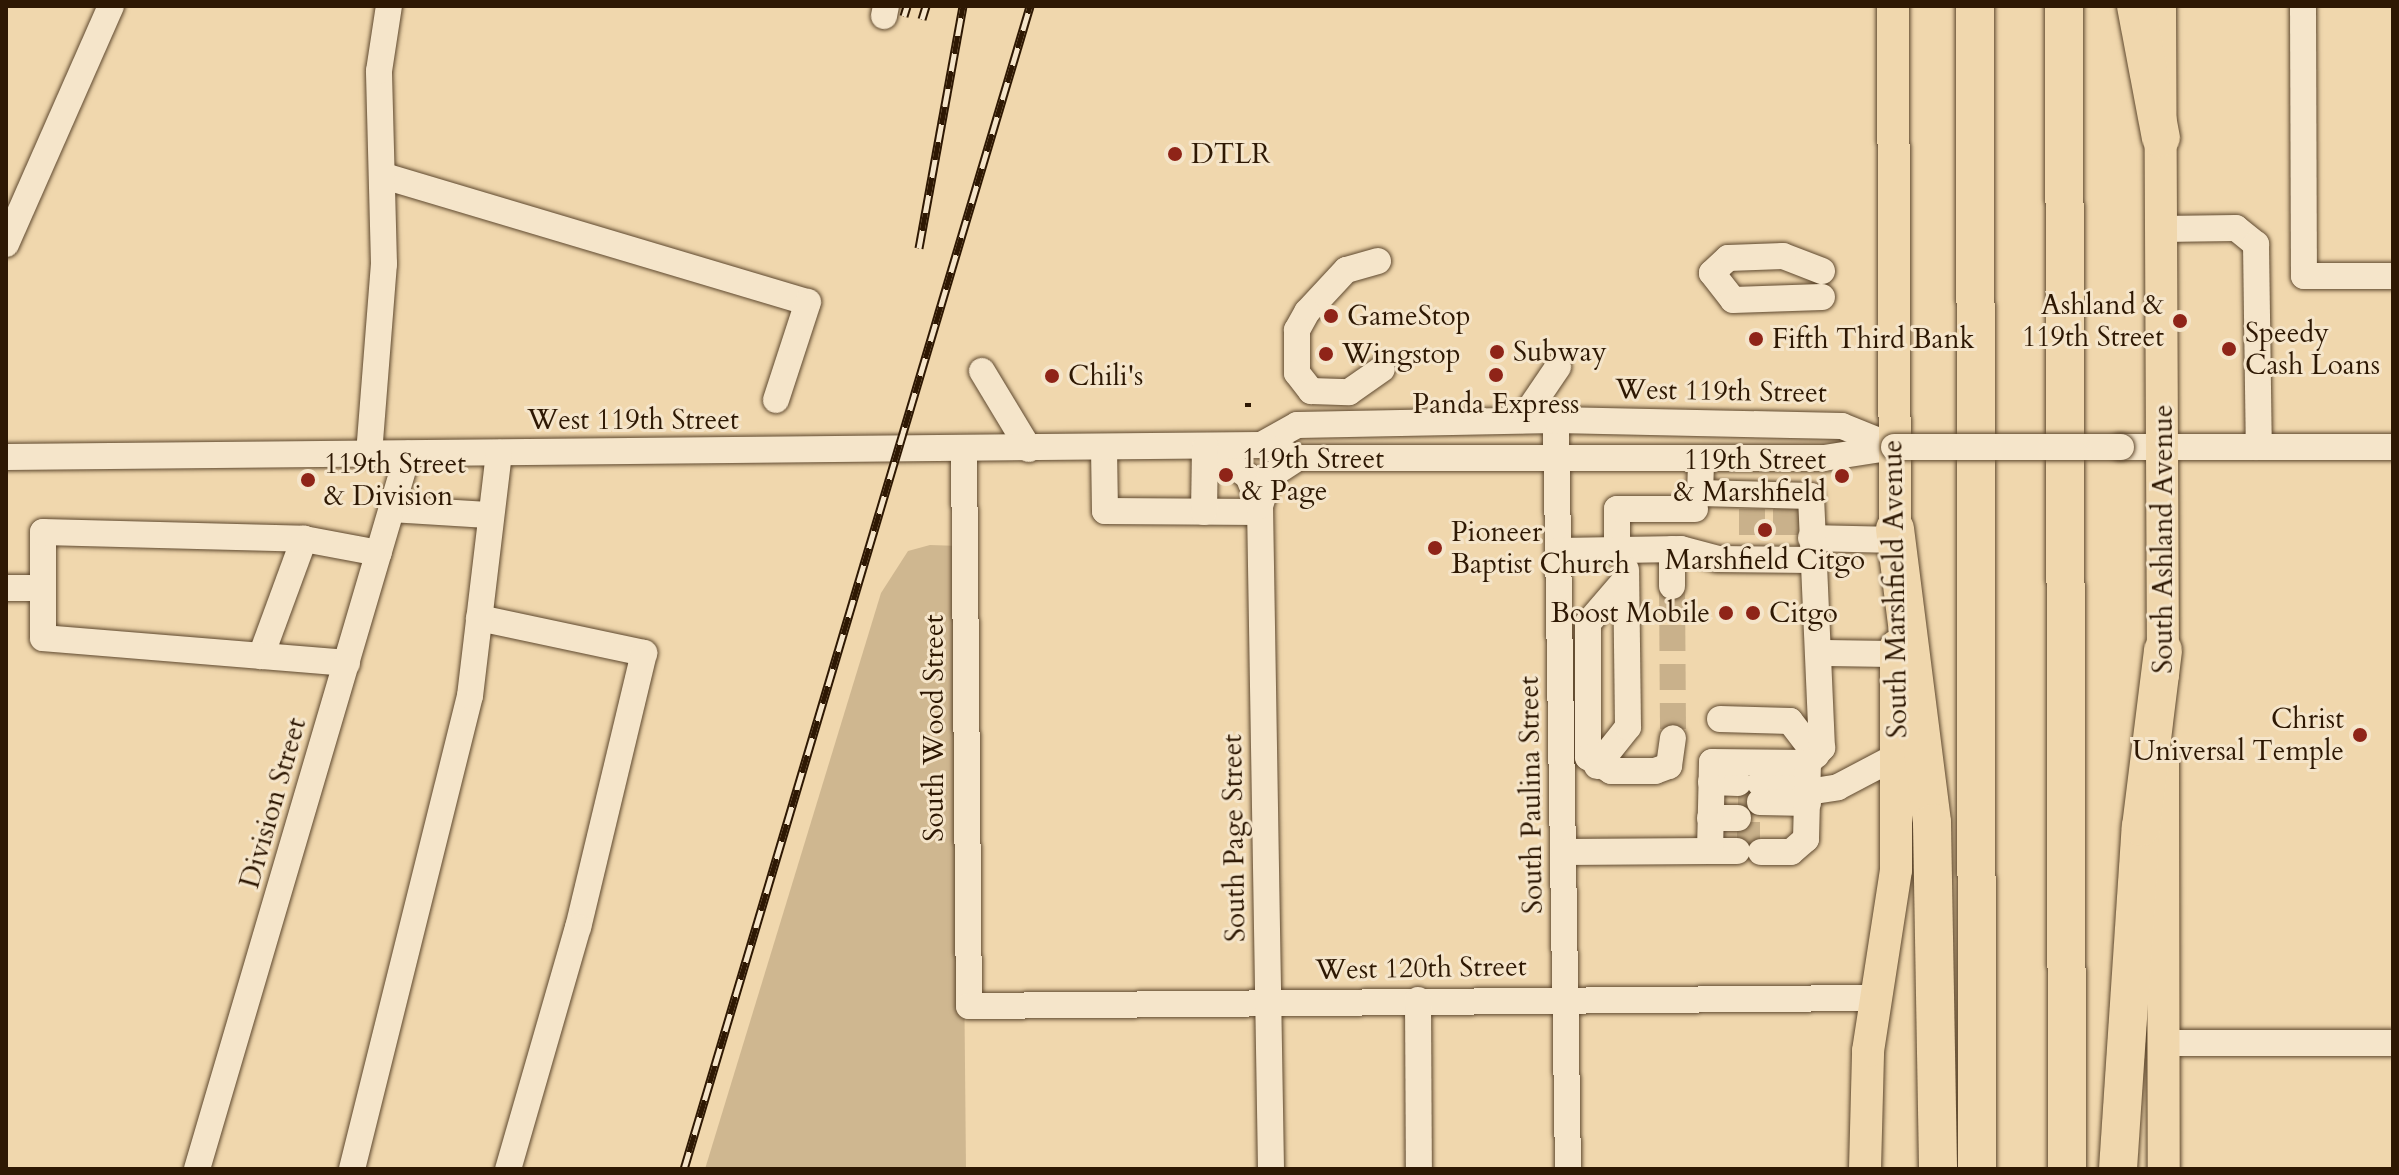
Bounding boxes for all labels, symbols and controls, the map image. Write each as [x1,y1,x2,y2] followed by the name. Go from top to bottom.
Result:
[1191,137,1271,171] place label: DTLR
[1166,145,1184,163] marker: DTLR
[2022,288,2164,354] place label: Ashland & 119th Street
[1347,299,1471,333] place label: GameStop
[1322,307,1340,325] marker: GameStop
[2171,312,2189,330] marker: Ashland & 119th Street
[2245,316,2380,382] place label: Speedy Cash Loans
[1772,322,1975,356] place label: Fifth Third Bank
[1747,330,1765,348] marker: Fifth Third Bank
[1513,335,1607,369] place label: Subway
[1342,337,1461,371] place label: Wingstop
[2220,340,2238,358] marker: Speedy Cash Loans
[1488,343,1506,361] marker: Subway
[1317,345,1335,363] marker: Wingstop
[1068,359,1143,393] place label: Chili's
[1487,366,1505,384] marker: Panda Express
[1043,367,1061,385] marker: Chili's
[1615,372,1827,410] street label: West 119th Street
[1413,387,1579,421] place label: Panda Express
[527,403,739,437] street label: West 119th Street
[2146,404,2180,674] street label: South Ashland Avenue
[1876,439,1914,739] street label: South Marshfield Avenue
[1242,442,1384,508] place label: 119th Street & Page
[1674,443,1826,509] place label: 119th Street & Marshfield
[324,447,466,513] place label: 119th Street & Division
[1217,466,1235,484] marker: 119th Street & Page
[1833,467,1851,485] marker: 119th Street & Marshfield
[299,471,317,489] marker: 119th Street & Division
[1451,515,1630,581] place label: Pioneer Baptist Church
[1756,521,1774,539] marker: Marshfield Citgo
[1426,539,1444,557] marker: Pioneer Baptist Church
[1665,543,1865,577] place label: Marshfield Citgo
[1551,596,1710,630] place label: Boost Mobile
[1769,596,1838,630] place label: Citgo
[1717,604,1735,622] marker: Boost Mobile
[1744,604,1762,622] marker: Citgo
[917,614,951,842] street label: South Wood Street
[1512,676,1550,914] street label: South Paulina Street
[2132,702,2344,768] place label: Christ Universal Temple
[233,714,313,892] street label: Division Street
[2351,726,2369,744] marker: Christ Universal Temple
[1215,734,1253,942] street label: South Page Street
[1315,949,1527,987] street label: West 120th Street

